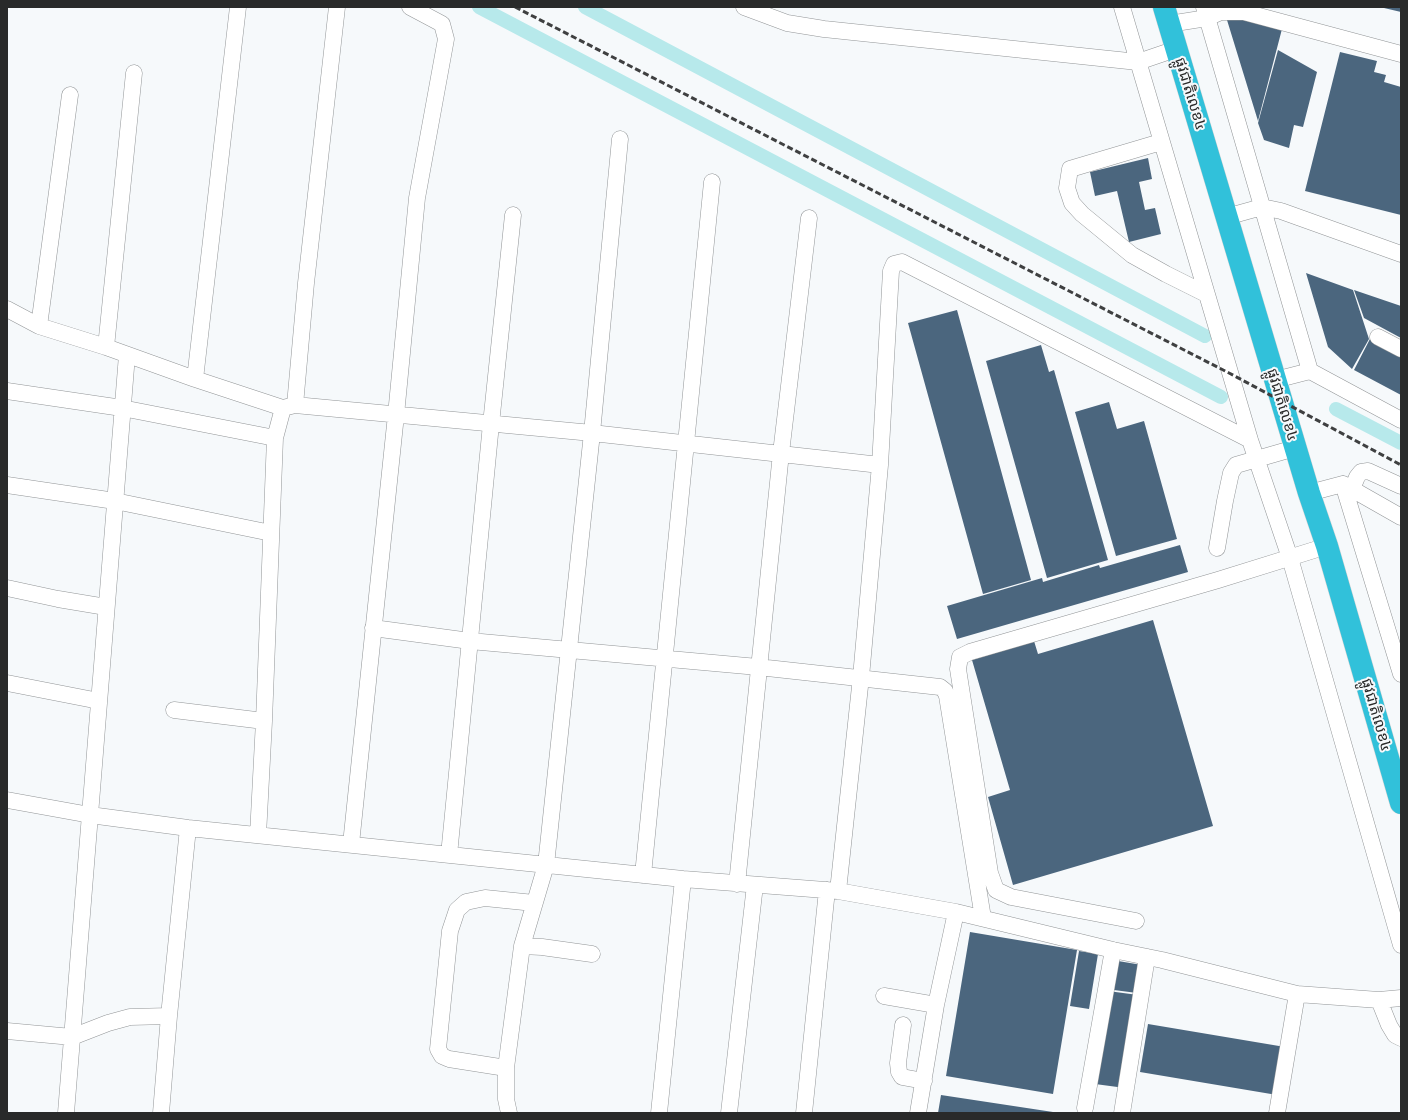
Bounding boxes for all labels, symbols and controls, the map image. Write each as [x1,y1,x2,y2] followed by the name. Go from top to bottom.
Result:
[1170,55,1210,133] street label: ផ្លូវជាតិលេខ៤
[1262,366,1302,444] street label: ផ្លូវជាតិលេខ៤
[1357,676,1395,754] street label: ផ្លូវជាតិលេខ៤

